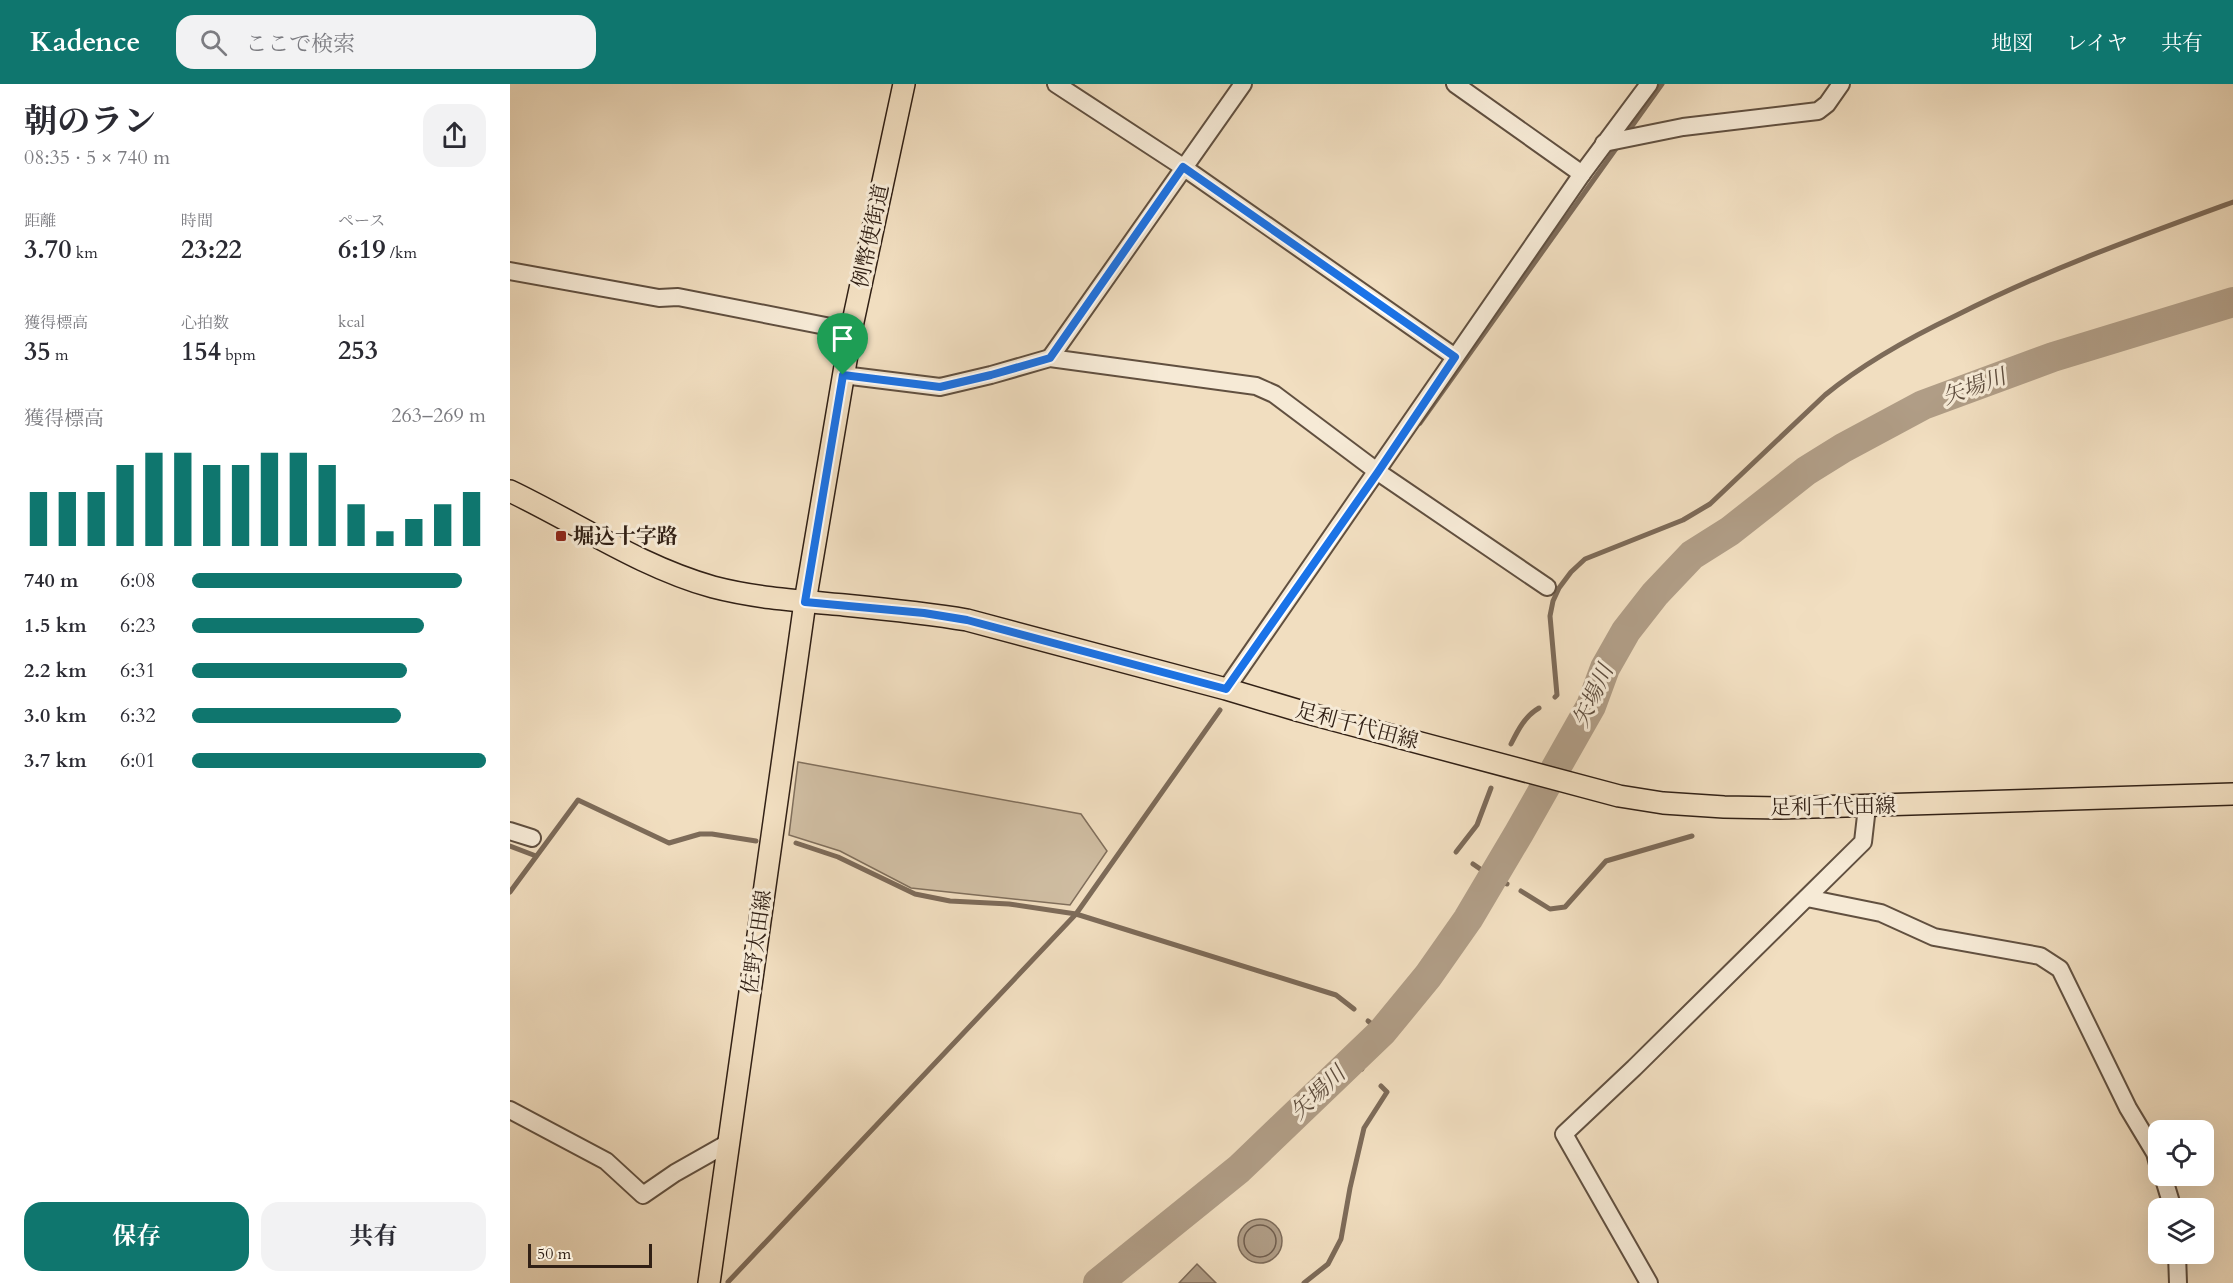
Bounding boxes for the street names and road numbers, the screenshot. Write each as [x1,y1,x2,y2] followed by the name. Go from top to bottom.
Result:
[846,182,896,290] street label: 例幣使街道
[1292,696,1422,756] street label: 足利千代田線
[1770,791,1896,823] street label: 足利千代田線
[735,888,779,996] street label: 佐野太田線

